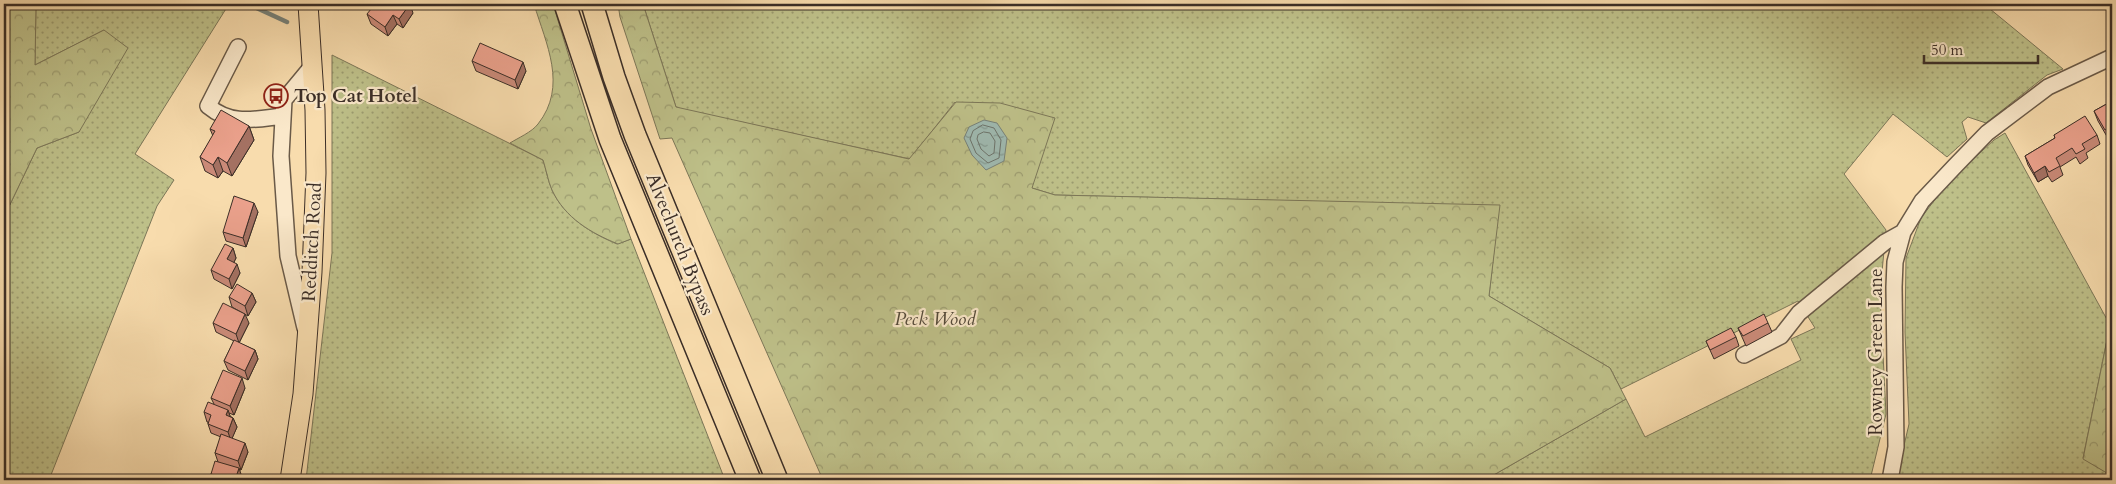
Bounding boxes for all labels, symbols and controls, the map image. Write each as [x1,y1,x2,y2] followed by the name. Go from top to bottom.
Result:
[1924,32,2037,64] scale bar
[1931,40,1963,60] text: 50 m
[263,83,289,109] bus stop icon: Top Cat Hotel
[294,83,418,109] place label: Top Cat Hotel
[640,169,720,319] street label: Alvechurch Bypass
[296,182,328,302] street label: Redditch Road
[1863,268,1889,436] street label: Rowney Green Lane
[894,306,976,332] park label: Peck Wood

